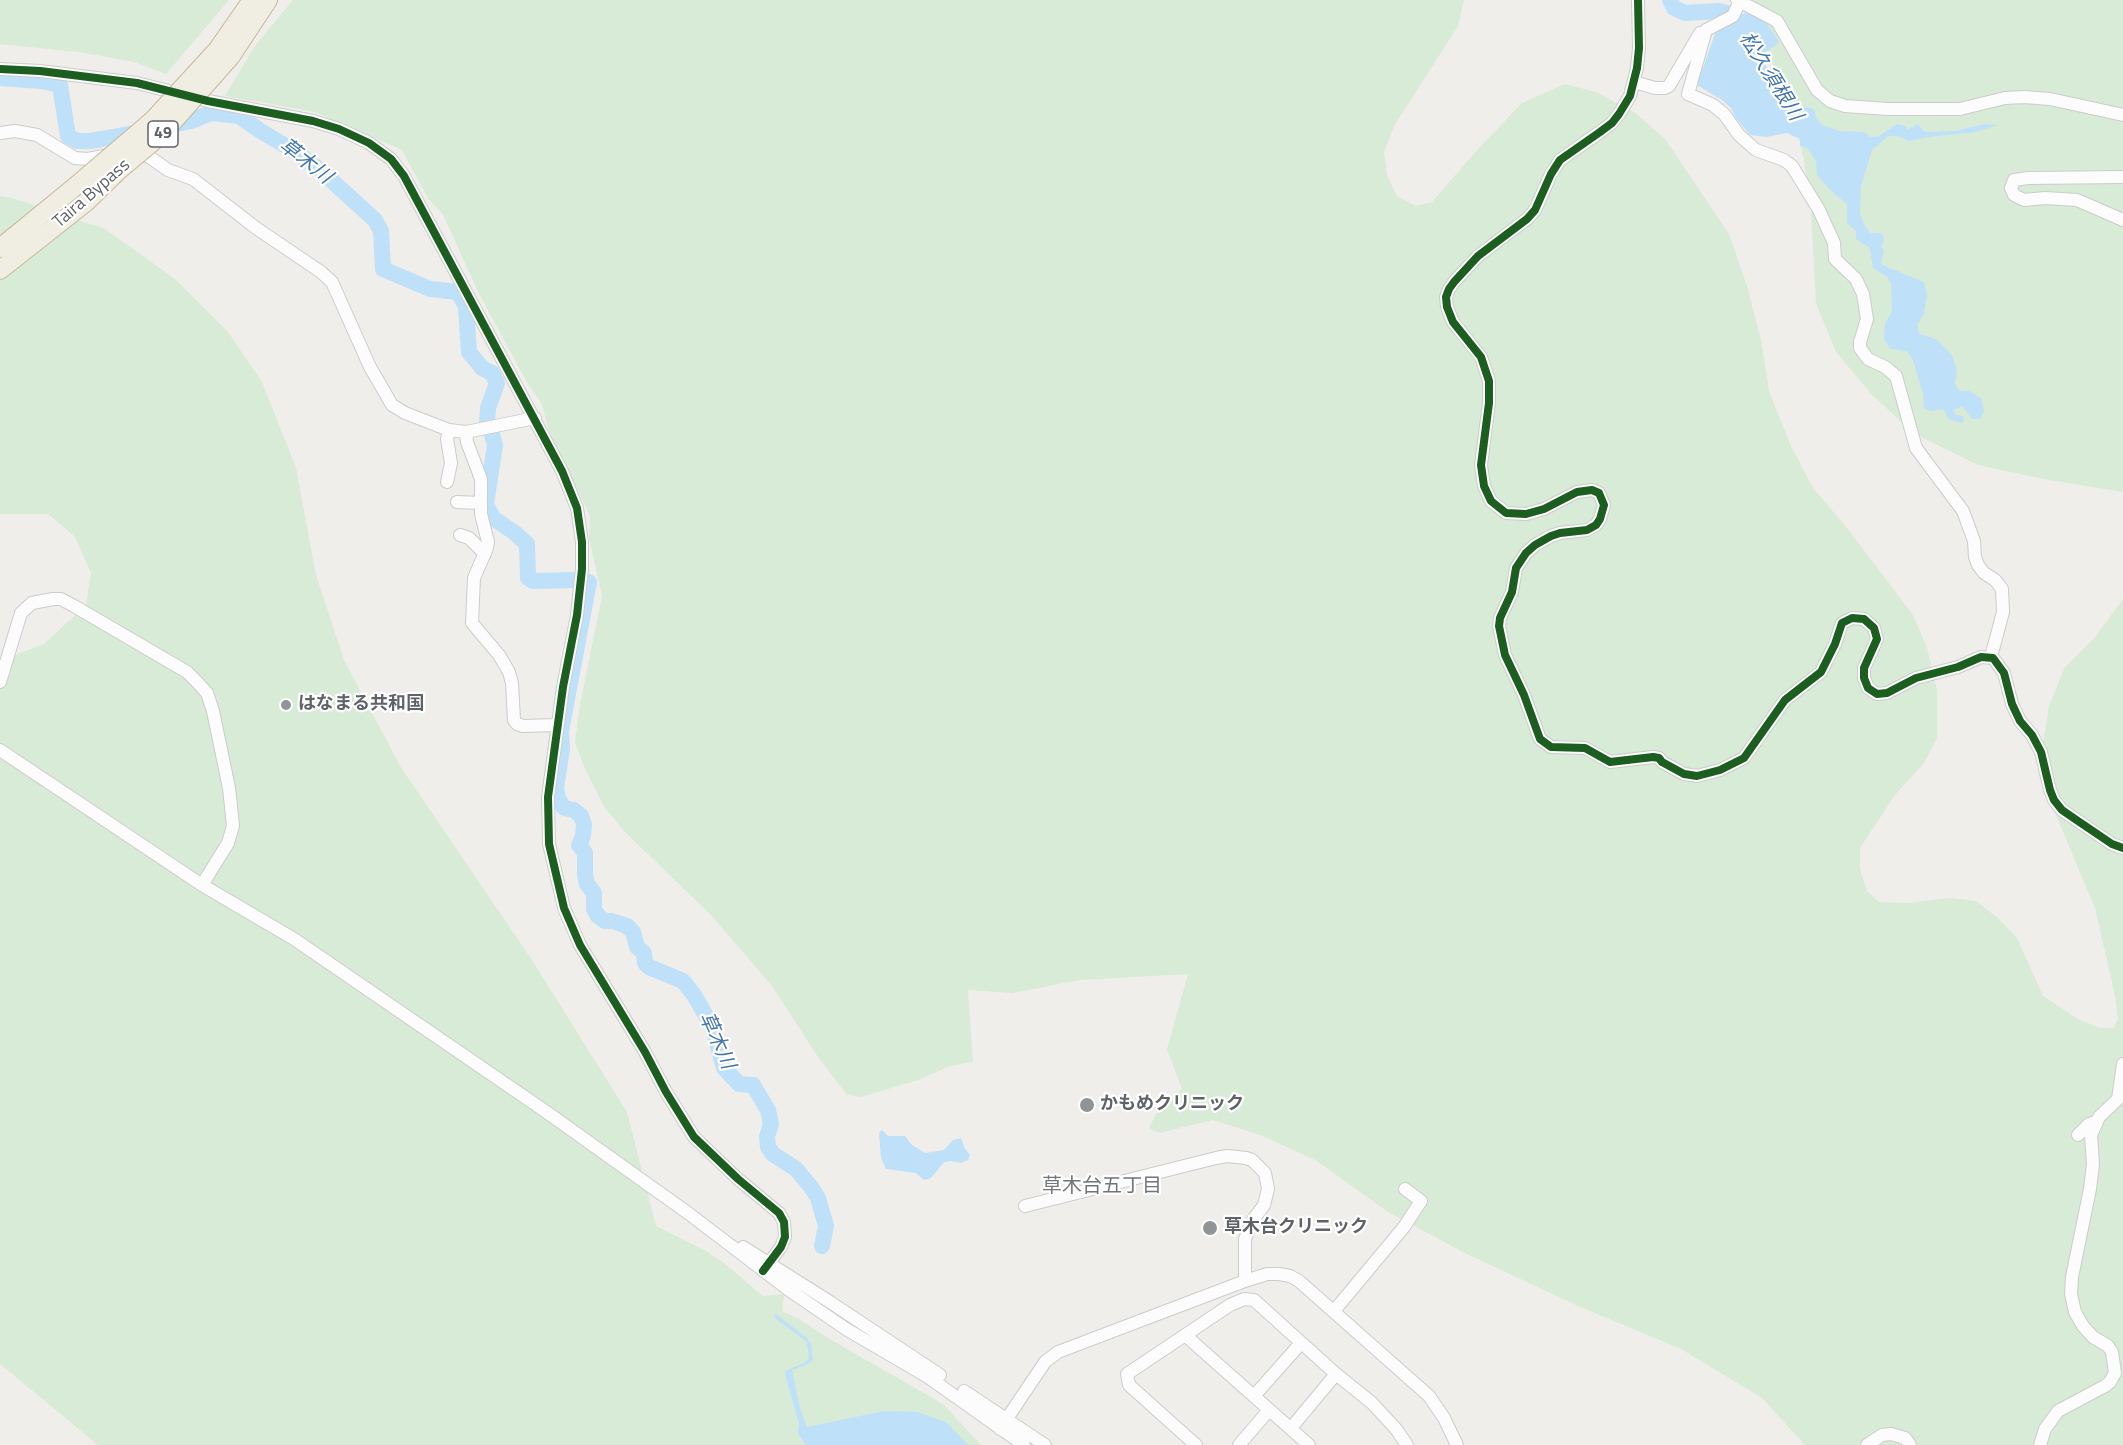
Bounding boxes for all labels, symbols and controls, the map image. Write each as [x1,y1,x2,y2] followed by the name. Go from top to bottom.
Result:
[1733,28,1807,126] water label: 松久須根川
[148,121,178,147] road number: 49
[274,134,336,190] water label: 草木川
[49,155,135,233] street label: Taira Bypass
[298,694,424,716] place label: はなまる共和国
[279,698,293,712] marker: はなまる共和国
[693,1009,739,1073] water label: 草木川
[1100,1094,1244,1116] place label: かもめクリニック
[1078,1096,1096,1114] marker: かもめクリニック
[1042,1175,1162,1199] district label: 草木台五丁目
[1224,1217,1368,1239] place label: 草木台クリニック
[1201,1219,1219,1237] marker: 草木台クリニック

